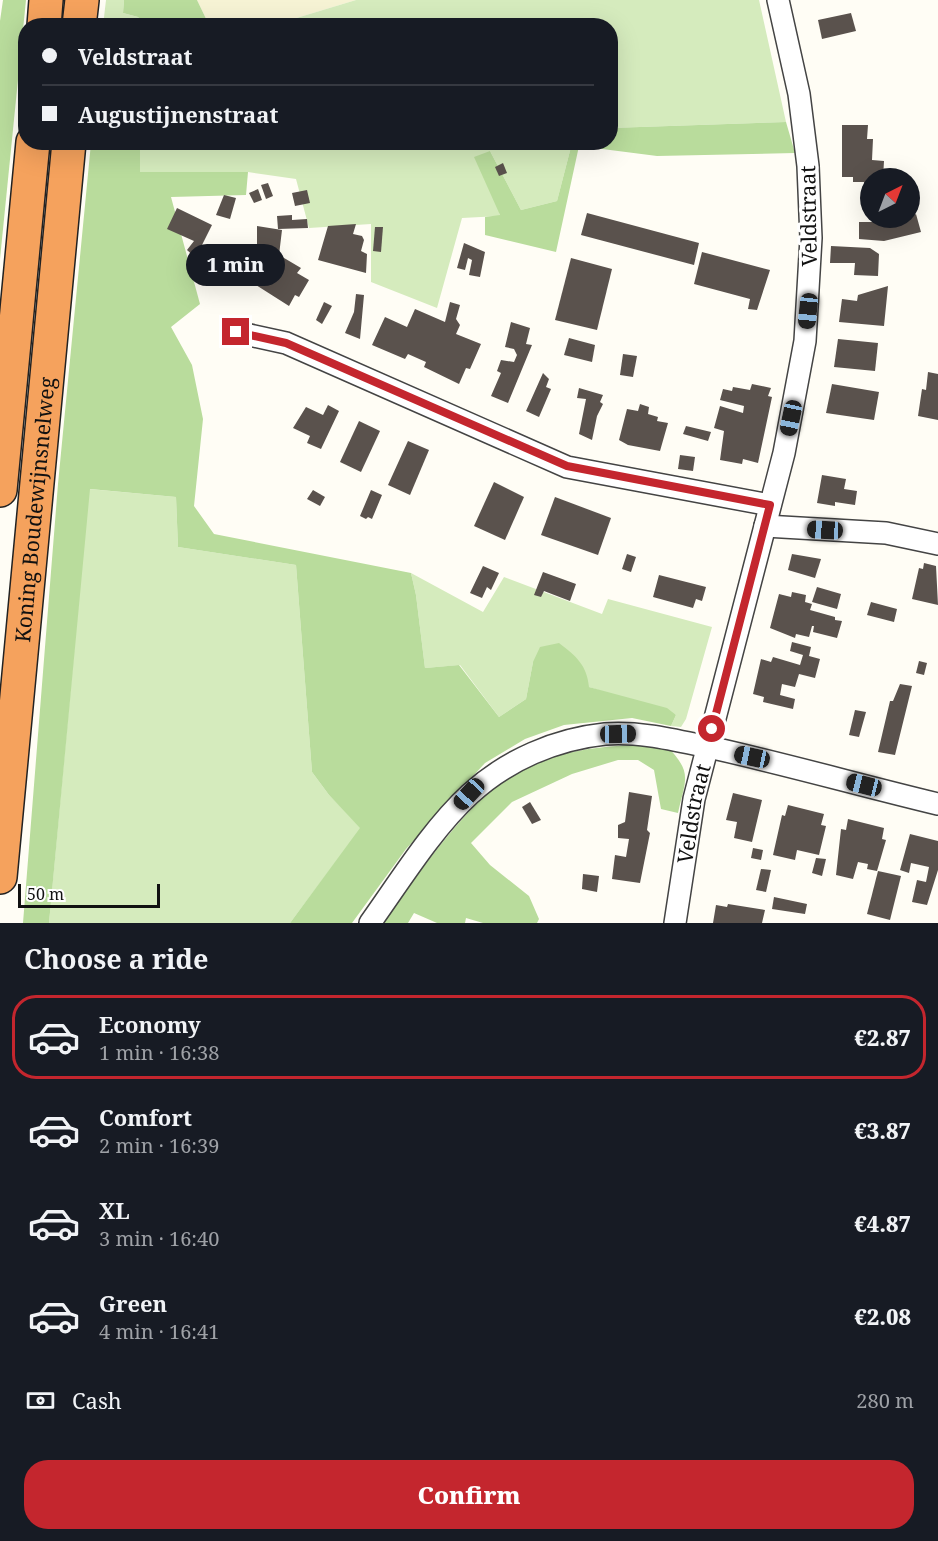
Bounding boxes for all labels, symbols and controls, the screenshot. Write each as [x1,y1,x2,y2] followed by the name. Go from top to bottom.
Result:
[78,41,193,71] text: Veldstraat
[78,99,278,129] text: Augustijnenstraat
[793,165,823,267] street label: Veldstraat
[860,168,920,228] north arrow
[860,168,920,228] map controls
[186,245,286,287] callout: 1 min
[207,251,264,278] text: 1 min
[797,292,819,330] car
[222,318,249,345] route end
[8,375,61,644] street label: Koning Boudewijnsnelweg
[778,399,804,437] car
[807,520,843,540] car
[698,715,725,742] route start
[600,725,636,743] car
[733,744,771,770] car
[670,761,717,865] street label: Veldstraat
[844,772,884,798] car
[450,775,488,813] car
[18,881,160,908] scale bar
[27,883,64,905] text: 50 m
[24,940,209,977] text: Choose a ride
[99,1009,201,1039] text: Economy
[27,1010,81,1064] icon: car
[854,1022,911,1052] text: €2.87
[99,1039,219,1066] text: 1 min · 16:38
[99,1102,192,1132] text: Comfort
[27,1103,81,1157] icon: car
[854,1115,911,1145] text: €3.87
[99,1132,219,1159] text: 2 min · 16:39
[99,1195,130,1225] text: XL
[27,1196,81,1250] icon: car
[854,1208,911,1238] text: €4.87
[99,1225,219,1252] text: 3 min · 16:40
[99,1288,167,1318] text: Green
[27,1289,81,1343] icon: car
[854,1301,911,1331] text: €2.08
[99,1318,219,1345] text: 4 min · 16:41
[24,1384,57,1417] icon: cash
[72,1385,122,1415] text: Cash
[856,1387,914,1414] text: 280 m
[24,1460,914,1529] button: Confirm

